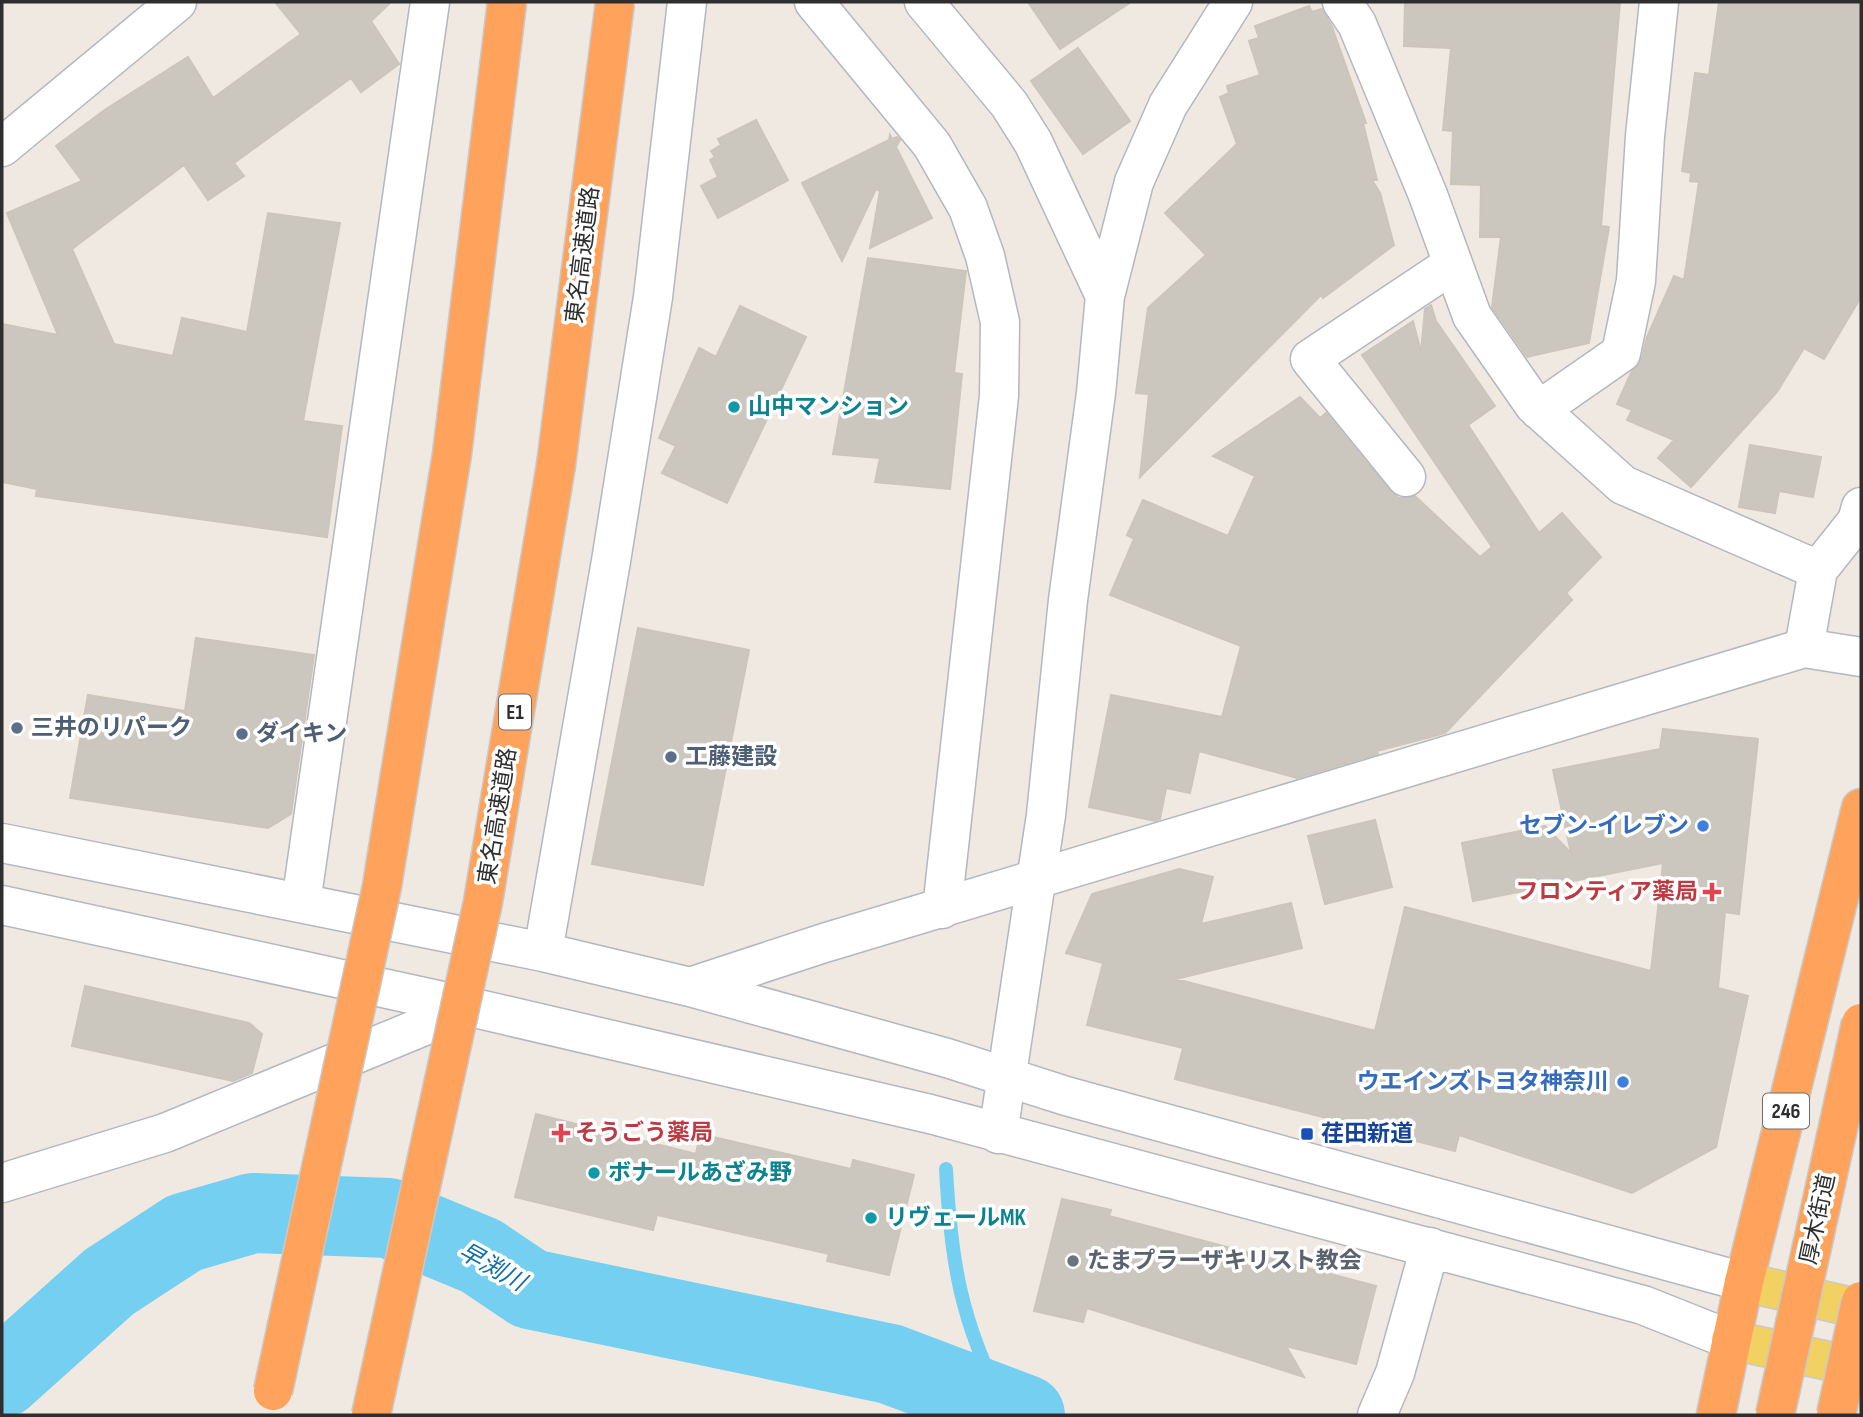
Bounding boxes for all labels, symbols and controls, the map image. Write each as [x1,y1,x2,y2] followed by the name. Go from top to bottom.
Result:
[561,185,605,325] street label: 東名高速道路
[748,393,909,421] place label: 山中マンション
[726,399,742,415] marker: 山中マンション
[499,694,531,730] road number: E1
[31,714,192,742] place label: 三井のリパーク
[9,720,25,736] marker: 三井のリパーク
[256,720,347,748] place label: ダイキン
[234,726,250,742] marker: ダイキン
[685,743,777,771] place label: 工藤建設
[473,746,523,886] street label: 東名高速道路
[663,749,679,765] marker: 工藤建設
[1519,812,1689,840] place label: セブン-イレブン
[1695,818,1711,834] marker: セブン-イレブン
[1515,878,1698,906] place label: フロンティア薬局
[1704,884,1720,900] marker: フロンティア薬局
[1356,1068,1609,1096] place label: ウエインズトヨタ神奈川
[1615,1074,1631,1090] marker: ウエインズトヨタ神奈川
[1763,1094,1809,1128] road number: 246
[575,1119,713,1147] place label: そうごう薬局
[1321,1120,1413,1148] place label: 荏田新道
[553,1125,569,1141] marker: そうごう薬局
[1299,1126,1315,1142] marker: 荏田新道
[608,1159,792,1187] place label: ボナールあざみ野
[586,1165,602,1181] marker: ボナールあざみ野
[1795,1171,1841,1267] street label: 厚木街道
[885,1204,1027,1232] place label: リヴェールMK
[863,1210,879,1226] marker: リヴェールMK
[453,1237,533,1299] water label: 早渕川
[1087,1247,1362,1275] place label: たまプラーザキリスト教会
[1065,1253,1081,1269] marker: たまプラーザキリスト教会

